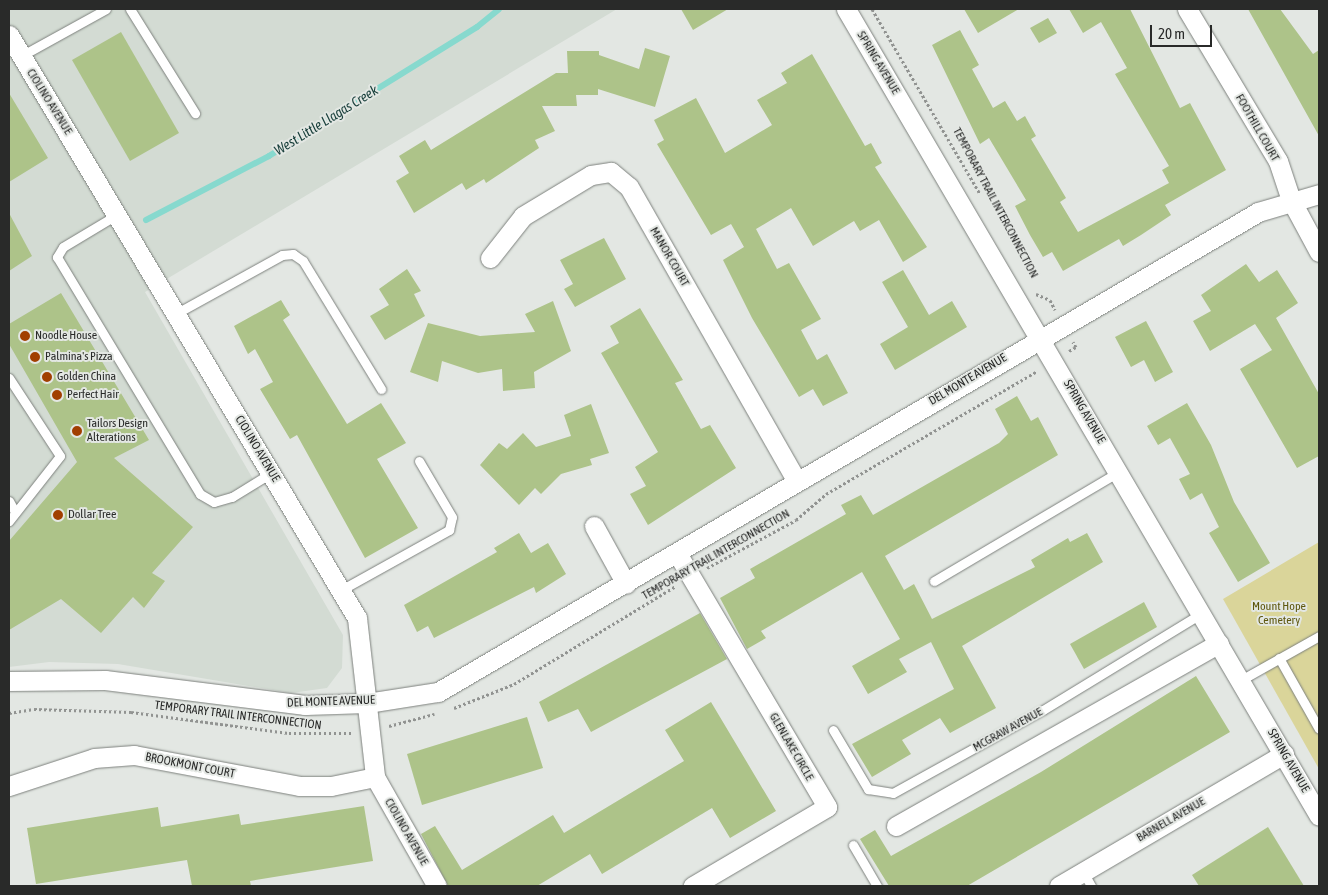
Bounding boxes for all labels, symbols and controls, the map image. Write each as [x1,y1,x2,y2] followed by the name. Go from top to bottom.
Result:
[1153,15,1216,47] scale bar
[1158,25,1185,42] text: 20 m
[854,29,902,97] street label: SPRING AVENUE
[23,66,75,138] street label: CIOLINO AVENUE
[271,81,381,159] water label: West Little Llagas Creek
[1232,92,1282,164] street label: FOOTHILL COURT
[949,125,1041,281] street label: TEMPORARY TRAIL INTERCONNECTION
[646,225,692,289] street label: MANOR COURT
[35,329,97,343] place label: Noodle House
[19,330,31,342] marker: Noodle House
[45,350,113,364] place label: Palmina's Pizza
[29,351,41,363] marker: Palmina's Pizza
[927,351,1009,409] street label: DEL MONTE AVENUE
[57,370,116,384] place label: Golden China
[41,371,53,383] marker: Golden China
[1060,378,1108,446] street label: SPRING AVENUE
[67,388,119,402] place label: Perfect Hair
[51,389,63,401] marker: Perfect Hair
[232,413,282,485] street label: CIOLINO AVENUE
[87,417,148,445] place label: Tailors Design Alterations
[71,425,83,437] marker: Tailors Design Alterations
[640,507,792,603] street label: TEMPORARY TRAIL INTERCONNECTION
[68,508,116,522] place label: Dollar Tree
[52,509,64,521] marker: Dollar Tree
[1252,600,1306,628] park label: Mount Hope Cemetery
[287,693,375,711] street label: DEL MONTE AVENUE
[154,699,322,733] street label: TEMPORARY TRAIL INTERCONNECTION
[971,705,1045,755] street label: MCGRAW AVENUE
[766,711,816,783] street label: GLENLAKE CIRCLE
[1264,727,1312,795] street label: SPRING AVENUE
[144,750,236,782] street label: BROOKMONT COURT
[1134,795,1208,845] street label: BARNELL AVENUE
[381,796,431,868] street label: CIOLINO AVENUE

